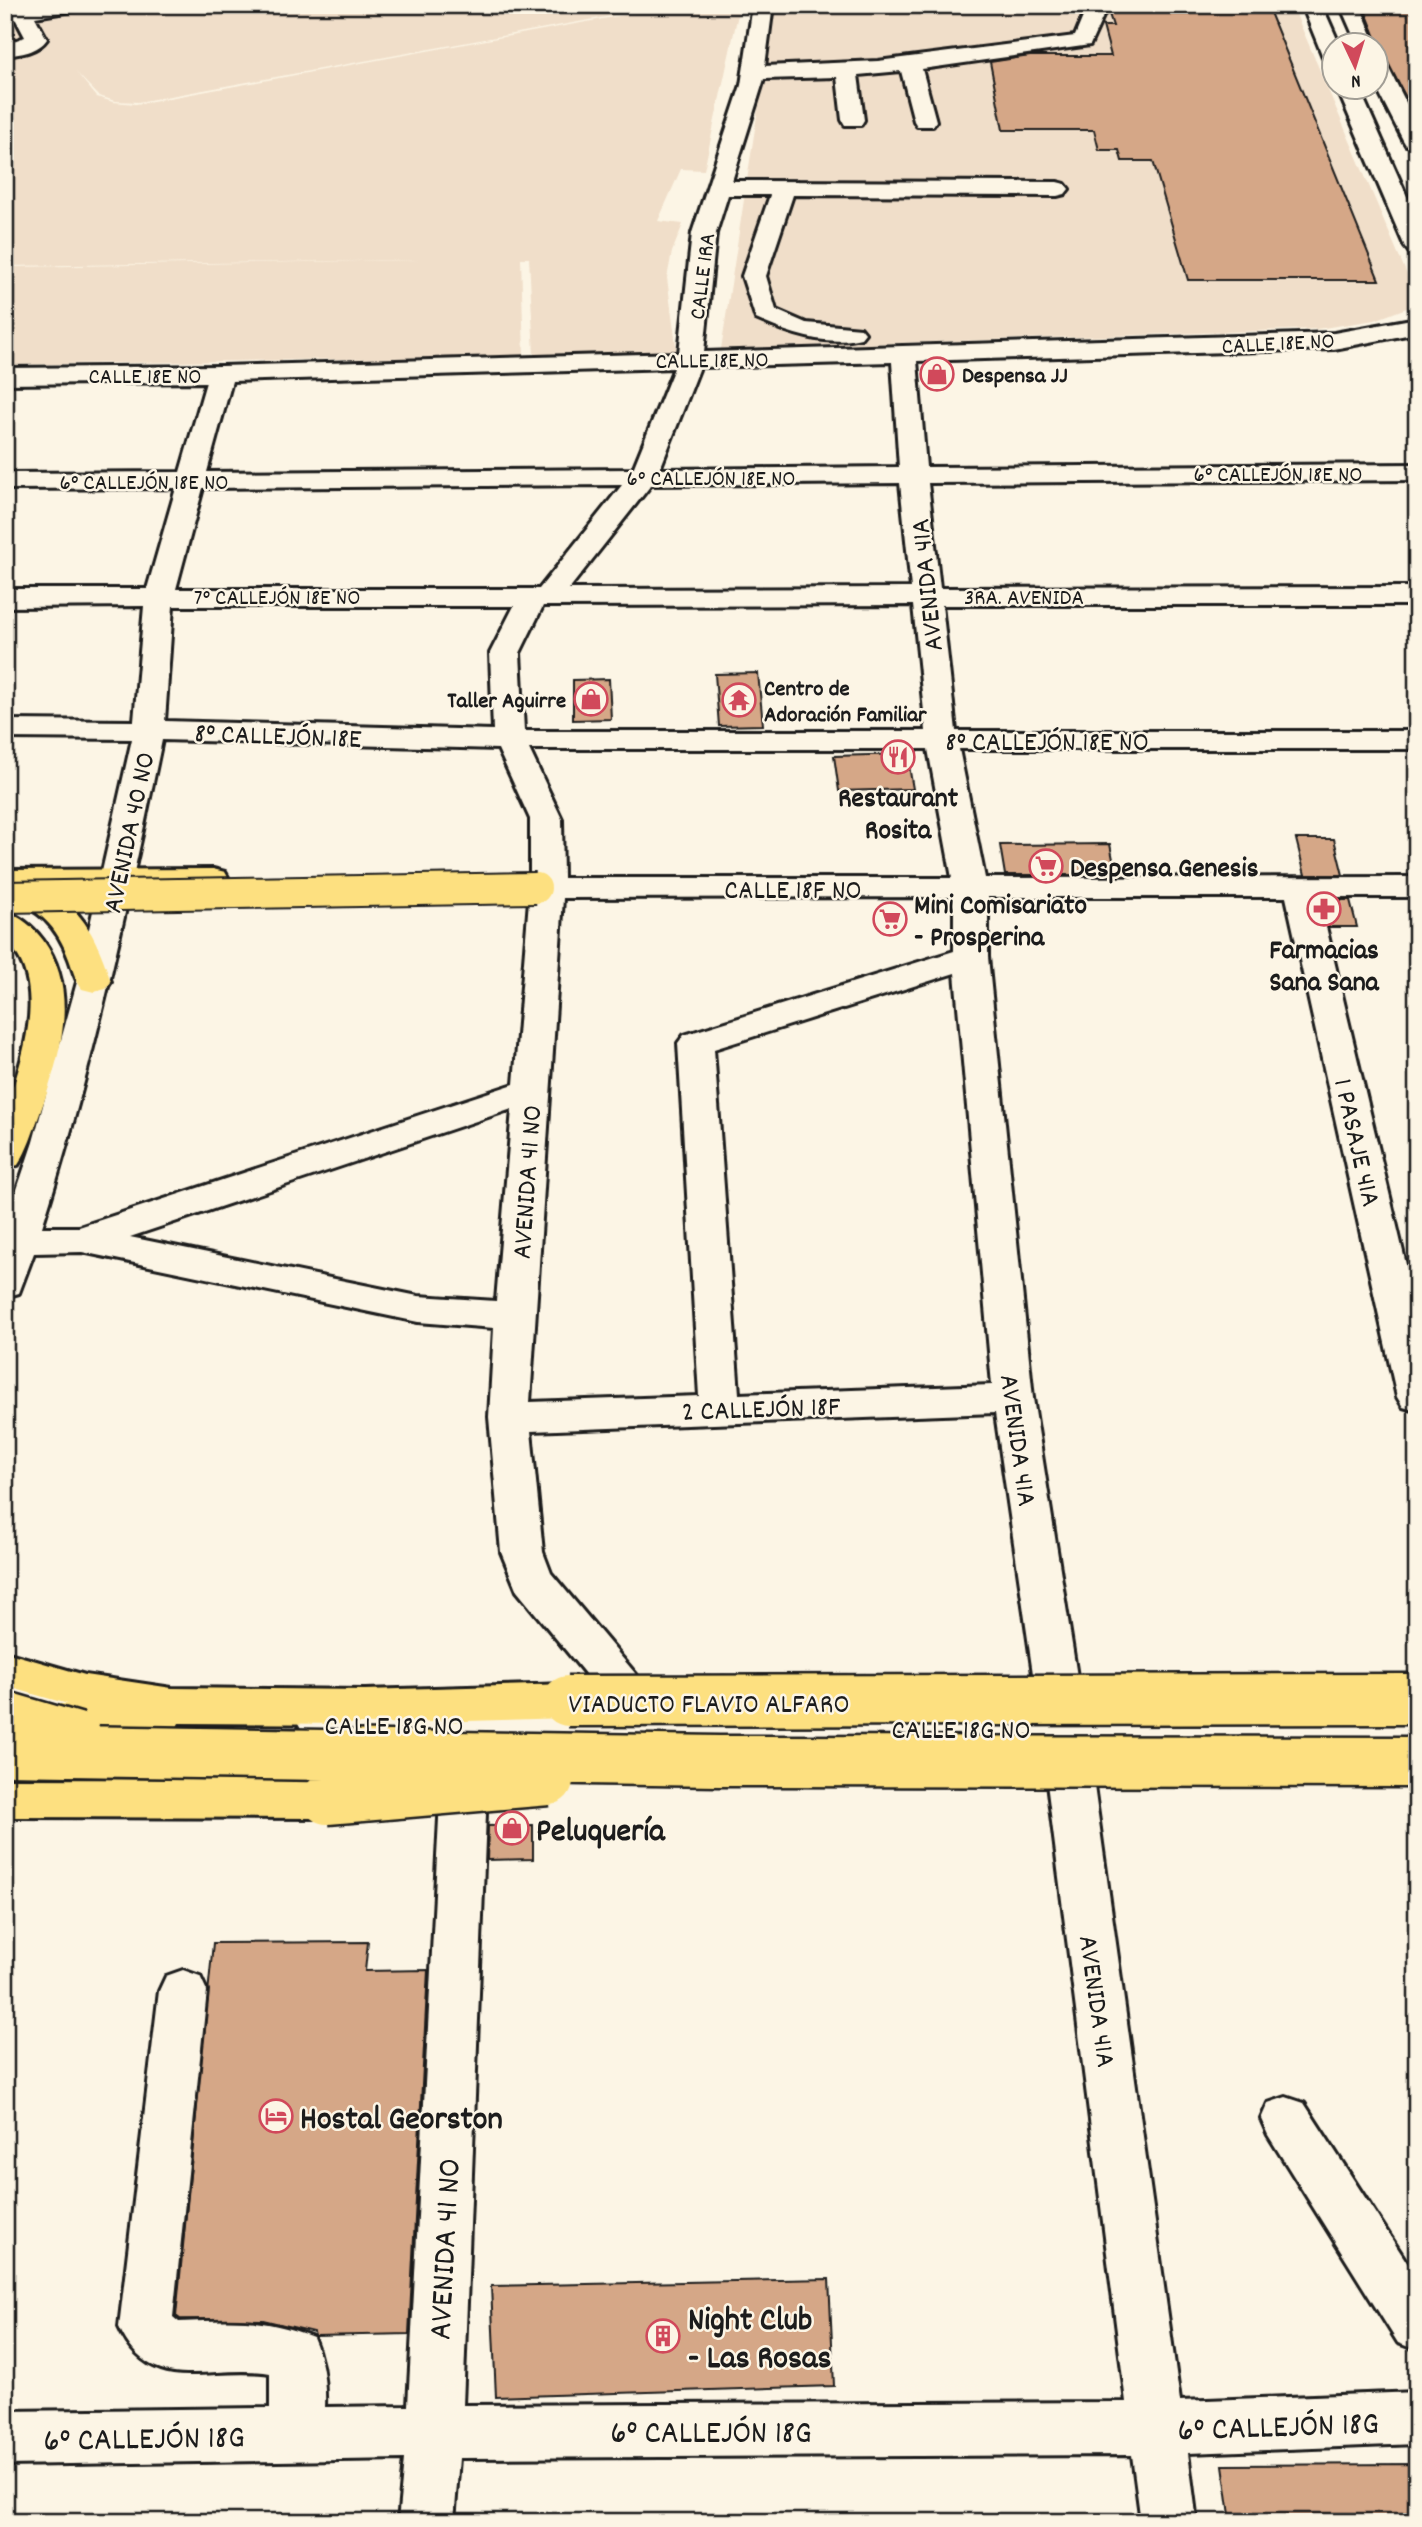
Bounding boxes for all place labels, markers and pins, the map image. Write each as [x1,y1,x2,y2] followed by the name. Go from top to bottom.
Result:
[918,355,956,393] shop icon: Despensa JJ
[962,361,1068,394] place label: Despensa JJ
[764,674,927,733] place label: Centro de Adoración Familiar
[572,680,610,718] shop icon: Taller Aguirre
[720,681,758,719] temple icon: Centro de Adoración Familiar
[447,686,566,719] place label: Taller Aguirre
[879,738,917,776] restaurant icon: Restaurant Rosita
[838,781,959,853] place label: Restaurant Rosita
[1027,847,1065,885] supermarket icon: Despensa Genesis
[1070,851,1259,891] place label: Despensa Genesis
[914,888,1087,960] place label: Mini Comisariato - Prosperina
[1305,890,1343,928] pharmacy icon: Farmacias Sana Sana
[871,900,909,938] supermarket icon: Mini Comisariato - Prosperina
[1269,933,1380,1005] place label: Farmacias Sana Sana
[493,1809,531,1847] shop icon: Peluquería
[536,1810,666,1857] place label: Peluquería
[257,2097,295,2135] hotel icon: Hostal Georston
[300,2098,503,2145] place label: Hostal Georston
[688,2299,831,2384] place label: Night Club - Las Rosas
[644,2317,682,2355] building icon: Night Club - Las Rosas

